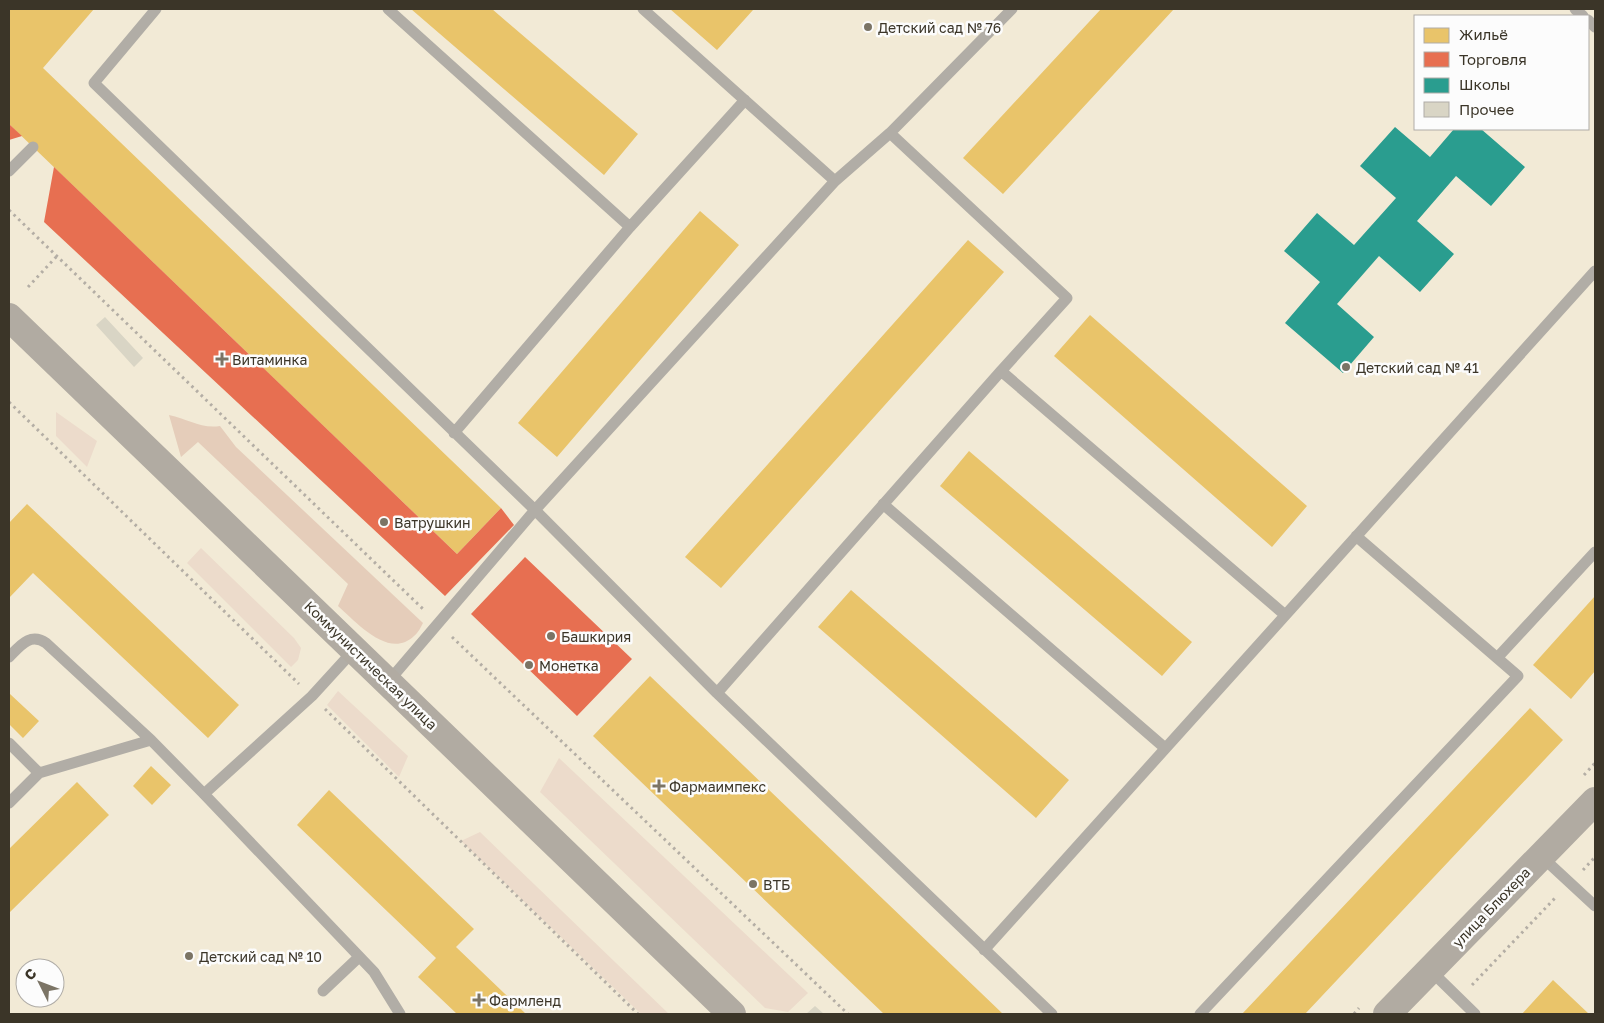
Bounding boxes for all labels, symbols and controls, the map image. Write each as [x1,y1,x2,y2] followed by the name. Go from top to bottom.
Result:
[1414,15,1589,130] legend
[878,19,1001,36] place label: Детский сад № 76
[862,21,874,33] marker: Детский сад № 76
[1459,25,1508,43] text: Жильё
[1459,50,1527,68] text: Торговля
[1459,75,1510,93] text: Школы
[1459,100,1515,118] text: Прочее
[232,351,307,368] place label: Витаминка
[216,353,228,365] marker: Витаминка
[1356,359,1479,376] place label: Детский сад № 41
[1340,361,1352,373] marker: Детский сад № 41
[394,514,471,531] place label: Ватрушкин
[378,516,390,528] marker: Ватрушкин
[301,597,441,733] street label: Коммунистическая улица
[561,628,631,645] place label: Башкирия
[545,630,557,642] marker: Башкирия
[539,657,599,674] place label: Монетка
[523,659,535,671] marker: Монетка
[669,778,766,795] place label: Фармаимпекс
[653,780,665,792] marker: Фармаимпекс
[1449,864,1533,950] street label: улица Блюхера
[763,876,790,893] place label: ВТБ
[747,878,759,890] marker: ВТБ
[199,948,322,965] place label: Детский сад № 10
[183,950,195,962] marker: Детский сад № 10
[15,958,65,1008] north arrow
[20,965,40,983] text: С
[489,992,561,1009] place label: Фармленд
[473,994,485,1006] marker: Фармленд

